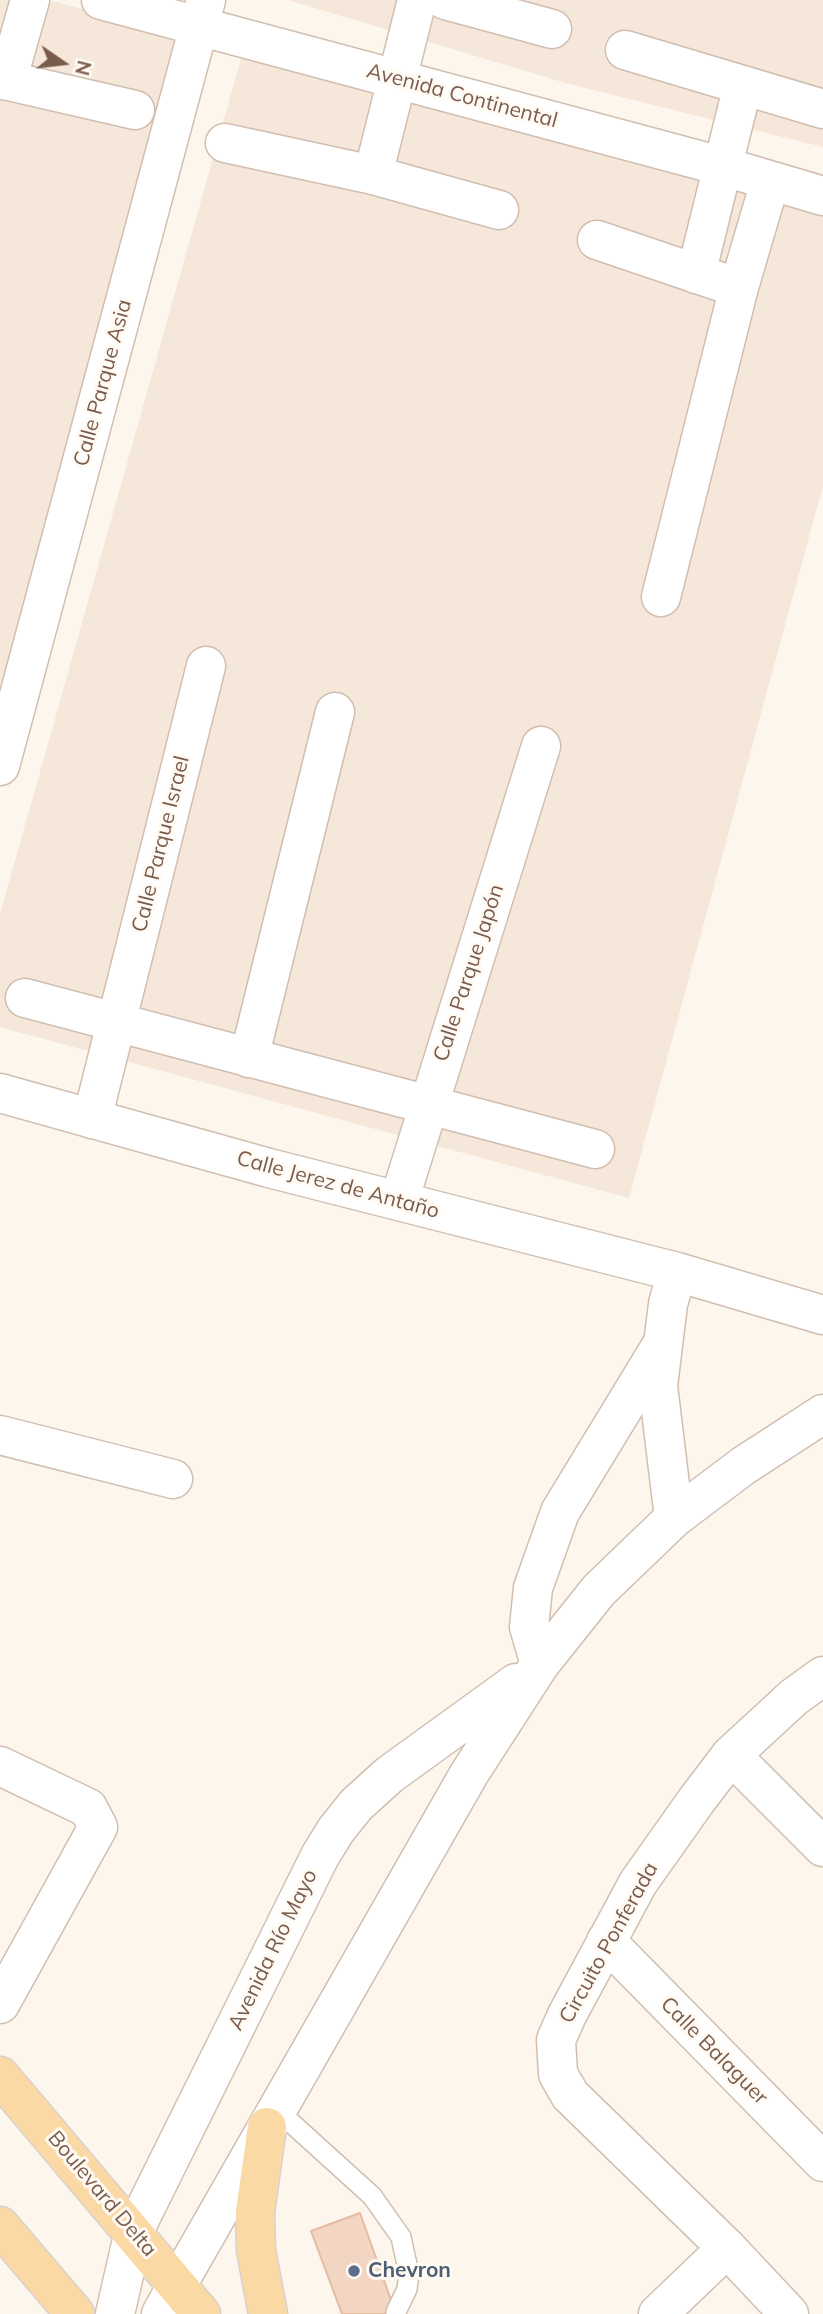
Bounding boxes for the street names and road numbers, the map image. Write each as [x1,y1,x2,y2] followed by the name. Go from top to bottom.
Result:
[364,58,560,134] street label: Avenida Continental
[69,297,137,469] street label: Calle Parque Asia
[127,753,195,935] street label: Calle Parque Israel
[428,881,510,1065] street label: Calle Parque Japón
[234,1146,442,1224] street label: Calle Jerez de Antaño
[554,1858,664,2028] street label: Circuito Ponferada
[223,1865,323,2035] street label: Avenida Río Mayo
[655,1992,773,2110] street label: Calle Balaguer
[42,2126,162,2262] street label: Boulevard Delta

